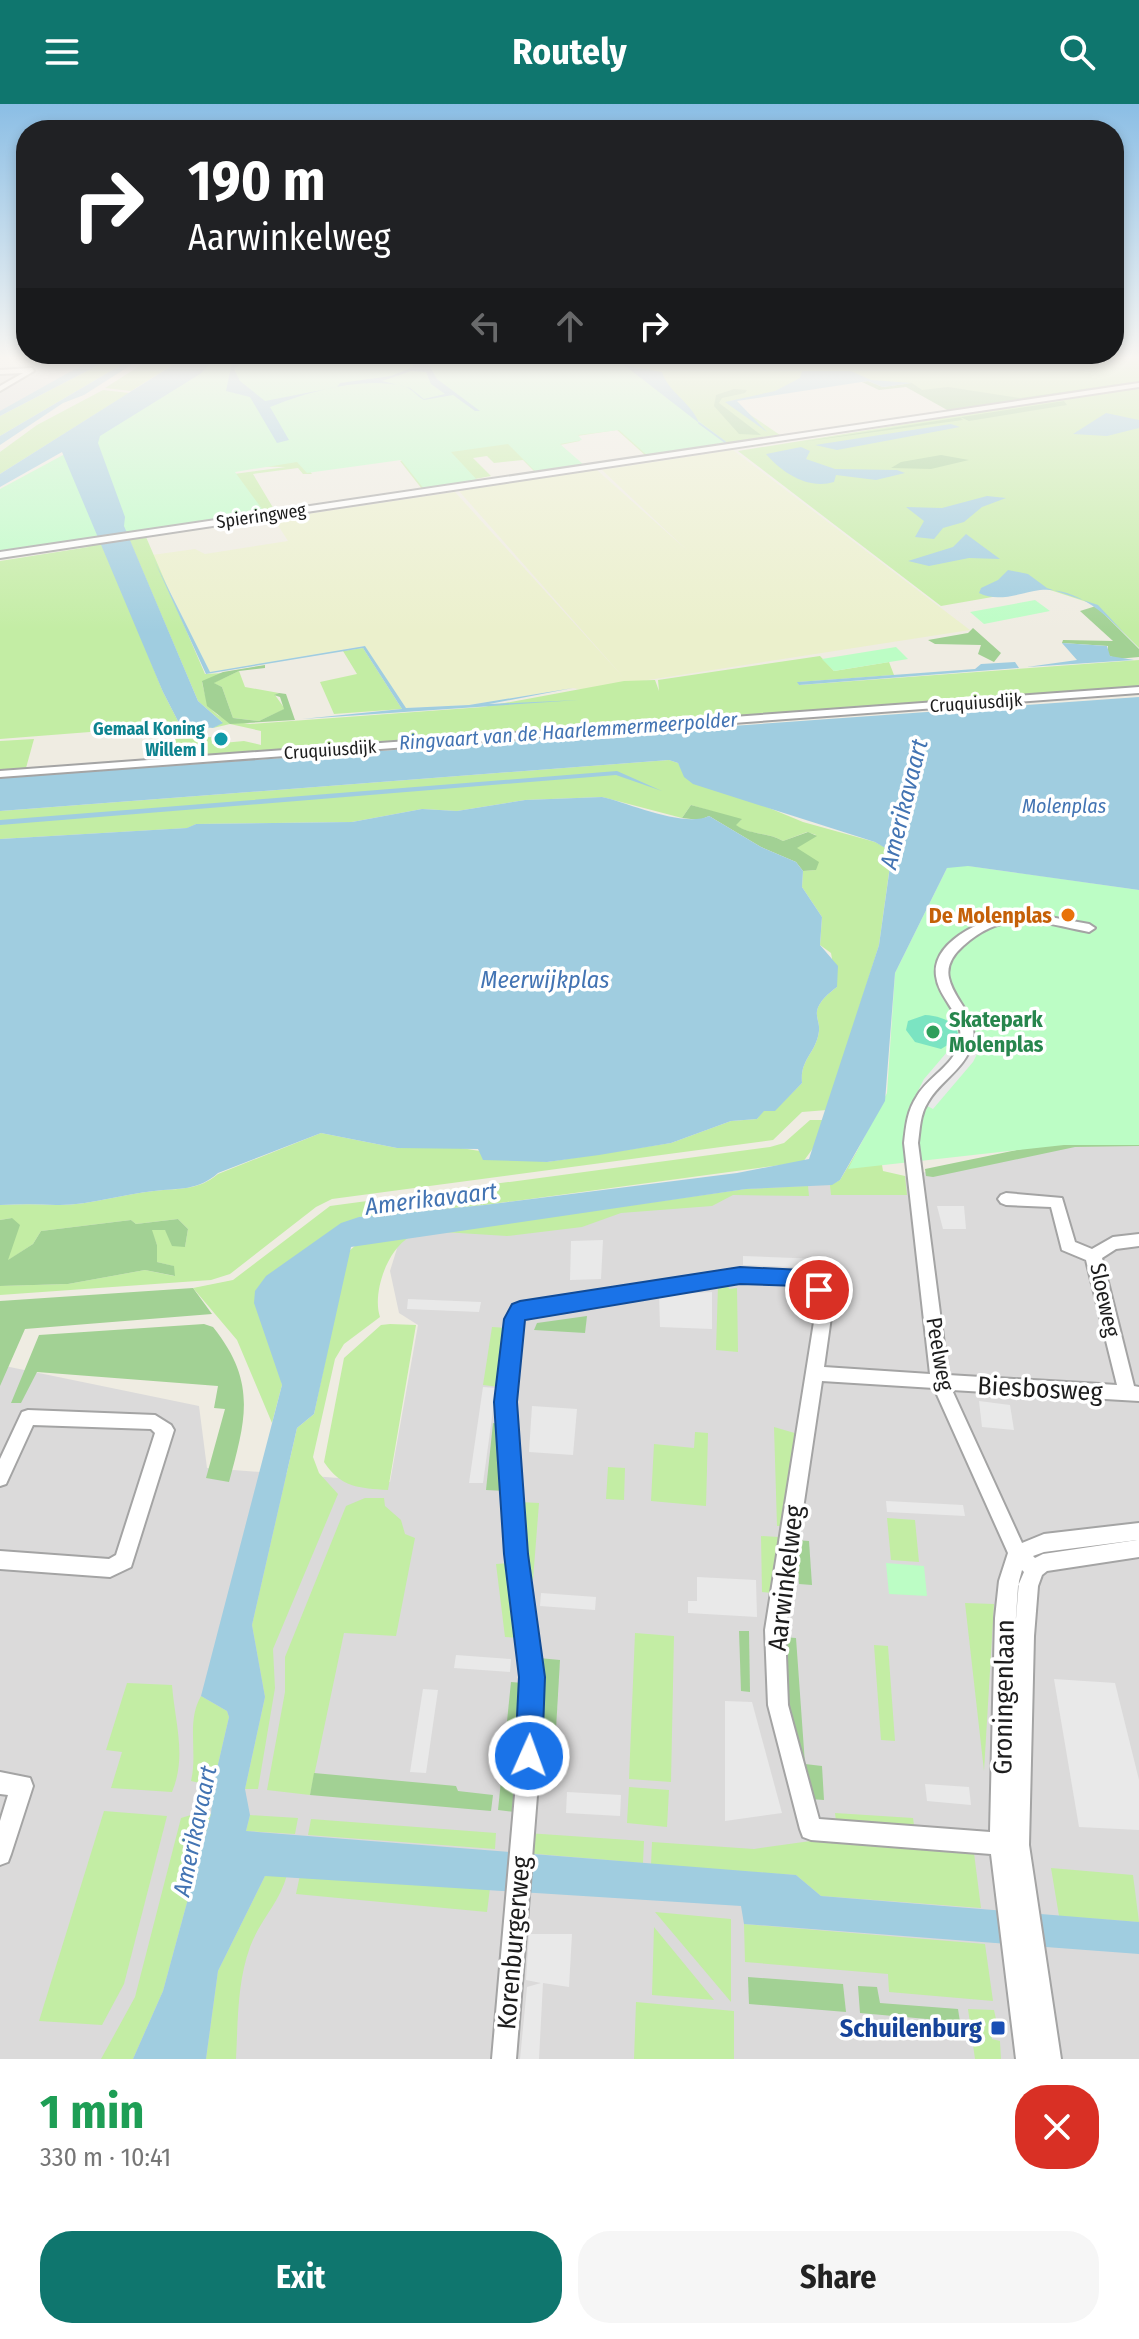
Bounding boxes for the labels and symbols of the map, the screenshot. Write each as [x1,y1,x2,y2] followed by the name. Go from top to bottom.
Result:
[215,499,308,533] street label: Spieringweg
[929,689,1023,717] street label: Cruquiusdijk
[398,707,739,755] water label: Ringvaart van de Haarlemmermeerpolder
[93,718,205,761] place label: Gemaal Koning Willem I
[212,730,230,748] marker: Gemaal Koning Willem I
[283,736,377,764] street label: Cruquiusdijk
[874,736,934,873] water label: Amerikavaart
[1022,794,1107,818] water label: Molenplas
[929,902,1052,929] place label: De Molenplas
[1059,906,1077,924] marker: De Molenplas
[481,966,609,994] water label: Meerwijkplas
[949,1006,1044,1058] place label: Skatepark Molenplas
[924,1023,942,1041] marker: Skatepark Molenplas
[363,1177,499,1221] water label: Amerikavaart
[785,1256,853,1324] pin
[1084,1261,1126,1340] street label: Sloeweg
[920,1315,960,1393] street label: Peelweg
[977,1370,1104,1408] street label: Biesbosweg
[762,1503,810,1653] street label: Aarwinkelweg
[987,1619,1021,1775] street label: Groningenlaan
[487,1714,571,1798] position arrow
[167,1763,222,1900] water label: Amerikavaart
[491,1854,537,2031] street label: Korenburgerweg
[840,2013,982,2044] place label: Schuilenburg
[989,2019,1007,2037] marker: Schuilenburg

